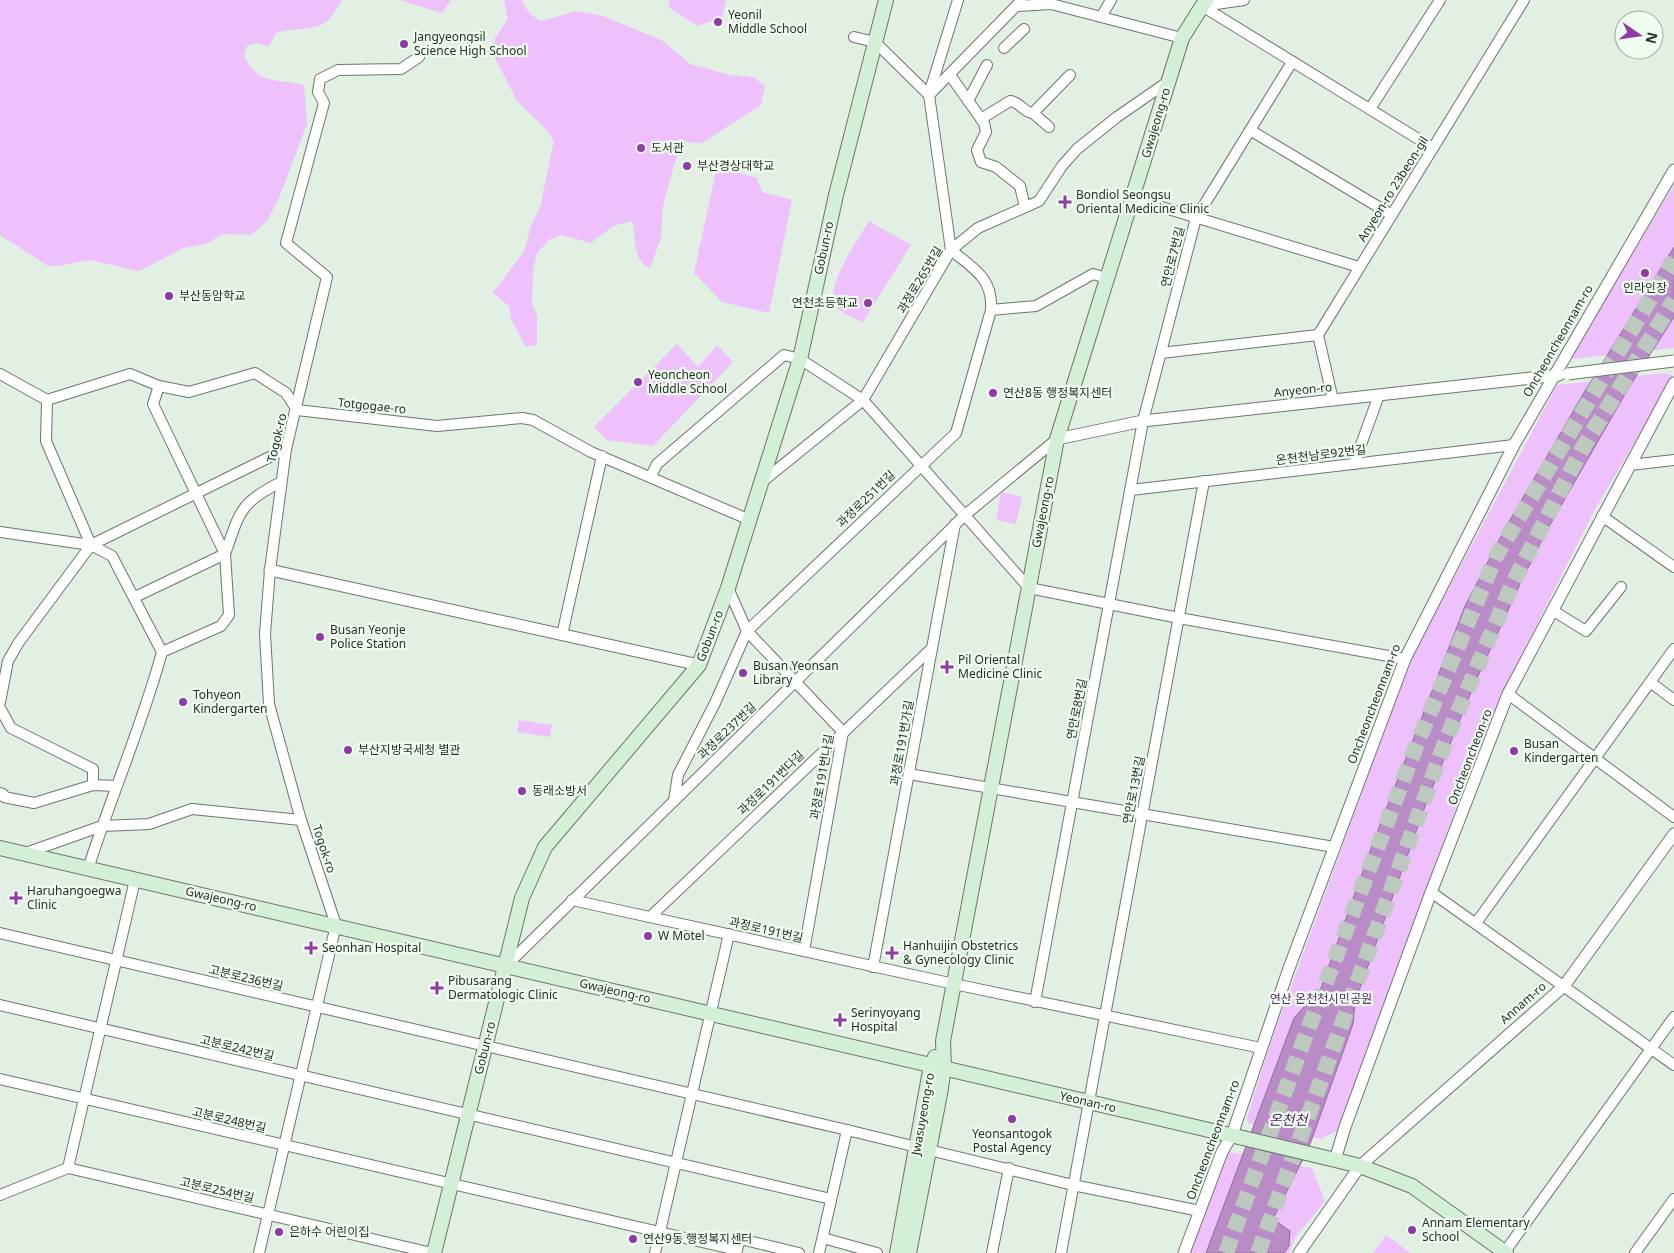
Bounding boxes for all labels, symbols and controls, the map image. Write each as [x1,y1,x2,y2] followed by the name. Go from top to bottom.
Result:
[728,6,807,37] place label: Yeonil Middle School
[1614,10,1664,60] north arrow
[712,16,724,28] marker: Yeonil Middle School
[413,28,527,59] place label: Jangyeongsil Science High School
[1642,30,1663,46] text: N
[398,38,410,50] marker: Jangyeongsil Science High School
[1137,86,1174,160] street label: Gwajeong-ro
[1353,133,1432,245] street label: Anyeon-ro 23beon-gil
[651,139,684,156] place label: 도서관
[635,142,647,154] marker: 도서관
[697,157,774,174] place label: 부산경상대학교
[681,160,693,172] marker: 부산경상대학교
[1076,186,1209,217] place label: Bondiol Seongsu Oriental Medicine Clinic
[1058,195,1072,209] marker: Bondiol Seongsu Oriental Medicine Clinic
[810,220,837,276] street label: Gobun-ro
[1157,225,1188,289] street label: 연안로7번길
[893,243,946,317] street label: 과정로265번길
[1639,267,1651,279] marker: 인라인장
[1623,279,1667,296] place label: 인라인장
[1518,281,1597,400] street label: Oncheoncheonnam-ro
[179,287,245,304] place label: 부산동암학교
[163,290,175,302] marker: 부산동암학교
[792,294,858,311] place label: 연천초등학교
[862,297,874,309] marker: 연천초등학교
[648,366,727,397] place label: Yeoncheon Middle School
[632,376,644,388] marker: Yeoncheon Middle School
[1273,378,1333,401] street label: Anyeon-ro
[1003,384,1112,401] place label: 연산8동 행정복지센터
[987,387,999,399] marker: 연산8동 행정복지센터
[337,393,407,418] street label: Totgogae-ro
[263,412,290,464] street label: Togok-ro
[1275,441,1367,468] street label: 온천천남로92번길
[832,466,899,531] street label: 과정로251번길
[1027,475,1058,549] street label: Gwajeong-ro
[692,608,727,664] street label: Gobun-ro
[330,621,406,652] place label: Busan Yeonje Police Station
[314,631,326,643] marker: Busan Yeonje Police Station
[1343,641,1404,766] street label: Oncheoncheonnam-ro
[958,651,1043,682] place label: Pil Oriental Medicine Clinic
[753,657,839,688] place label: Busan Yeonsan Library
[940,660,954,674] marker: Pil Oriental Medicine Clinic
[737,667,749,679] marker: Busan Yeonsan Library
[1062,677,1091,741] street label: 연안로8번길
[193,686,268,717] place label: Tohyeon Kindergarten
[177,696,189,708] marker: Tohyeon Kindergarten
[693,698,760,763] street label: 과정로237번길
[886,699,917,787] street label: 과정로191번가길
[1443,706,1496,807] street label: Oncheoncheon-ro
[806,733,837,821] street label: 과정로191번나길
[1524,735,1599,766] place label: Busan Kindergarten
[358,741,460,758] place label: 부산지방국세청 별관
[342,744,354,756] marker: 부산지방국세청 별관
[1508,745,1520,757] marker: Busan Kindergarten
[734,746,808,819] street label: 과정로191번다길
[1119,754,1148,825] street label: 연안로13번길
[532,782,587,799] place label: 동래소방서
[516,785,528,797] marker: 동래소방서
[309,822,340,875] street label: Togok-ro
[27,882,122,913] place label: Haruhangoegwa Clinic
[184,882,258,915] street label: Gwajeong-ro
[9,891,23,905] marker: Haruhangoegwa Clinic
[727,913,805,946] street label: 과정로191번길
[658,927,705,944] place label: W Motel
[642,930,654,942] marker: W Motel
[903,937,1018,968] place label: Hanhuijin Obstetrics & Gynecology Clinic
[322,939,421,956] place label: Seonhan Hospital
[304,941,318,955] marker: Seonhan Hospital
[885,946,899,960] marker: Hanhuijin Obstetrics & Gynecology Clinic
[207,961,285,994] street label: 고분로236번길
[448,972,558,1003] place label: Pibusarang Dermatologic Clinic
[578,974,652,1007] street label: Gwajeong-ro
[1496,978,1549,1028] street label: Annam-ro
[430,981,444,995] marker: Pibusarang Dermatologic Clinic
[1270,990,1372,1007] park label: 연산 온천천시민공원
[851,1004,921,1035] place label: Serinyoyang Hospital
[833,1013,847,1027] marker: Serinyoyang Hospital
[470,1020,499,1076] street label: Gobun-ro
[198,1031,276,1064] street label: 고분로242번길
[907,1071,938,1157] street label: Jwasuyeong-ro
[1182,1077,1243,1202] street label: Oncheoncheonnam-ro
[1058,1087,1118,1116] street label: Yeonan-ro
[190,1103,268,1136] street label: 고분로248번길
[1269,1110,1308,1129] water label: 온천천
[1006,1113,1018,1125] marker: Yeonsantogok Postal Agency
[972,1125,1053,1156] place label: Yeonsantogok Postal Agency
[178,1173,256,1206] street label: 고분로254번길
[1422,1214,1531,1245] place label: Annam Elementary School
[289,1223,369,1240] place label: 은하수 어린이집
[1406,1224,1418,1236] marker: Annam Elementary School
[273,1226,285,1238] marker: 은하수 어린이집
[643,1230,752,1247] place label: 연산9동 행정복지센터
[627,1233,639,1245] marker: 연산9동 행정복지센터

